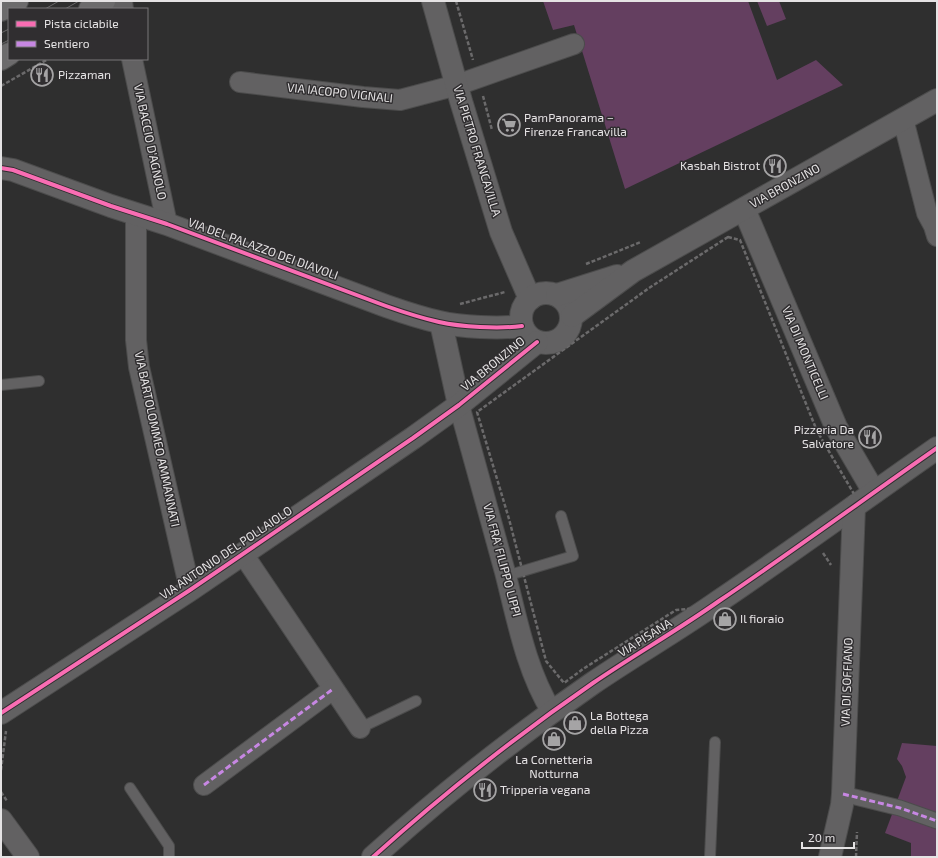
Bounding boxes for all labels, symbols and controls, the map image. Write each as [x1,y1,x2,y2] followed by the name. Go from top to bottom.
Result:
[8,8,148,60] legend
[44,16,119,30] text: Pista ciclabile
[44,36,90,50] text: Sentiero
[29,62,55,88] restaurant icon: Pizzaman
[58,67,111,81] place label: Pizzaman
[287,79,394,105] street label: VIA IACOPO VIGNALI
[132,83,170,201] street label: VIA BACCIO D'AGNOLO
[451,83,505,218] street label: VIA PIETRO FRANCAVILLA
[524,110,627,138] place label: PamPanorama – Firenze Francavilla
[496,112,522,138] supermarket icon: PamPanorama – Firenze Francavilla
[762,153,788,179] restaurant icon: Kasbah Bistrot
[680,158,760,172] place label: Kasbah Bistrot
[747,160,822,210] street label: VIA BRONZINO
[186,214,340,282] street label: VIA DEL PALAZZO DEI DIAVOLI
[780,304,832,401] street label: VIA DI MONTICELLI
[458,333,527,393] street label: VIA BRONZINO
[133,350,183,528] street label: VIA BARTOLOMMEO AMMANNATI
[794,422,854,450] place label: Pizzeria Da Salvatore
[857,424,883,450] restaurant icon: Pizzeria Da Salvatore
[481,502,525,618] street label: VIA FRA' FILIPPO LIPPI
[157,503,294,602] street label: VIA ANTONIO DEL POLLAIOLO
[712,606,738,632] shop icon: Il fioraio
[740,611,784,625] place label: Il fioraio
[615,615,674,659] street label: VIA PISANA
[837,637,855,727] street label: VIA DI SOFFIANO
[590,708,649,736] place label: La Bottega della Pizza
[562,710,588,736] shop icon: La Bottega della Pizza
[541,726,567,752] shop icon: La Cornetteria Notturna
[515,752,593,780] place label: La Cornetteria Notturna
[472,777,498,803] restaurant icon: Tripperia vegana
[500,782,590,796] place label: Tripperia vegana
[802,824,854,850] scale bar
[808,830,835,844] text: 20 m

